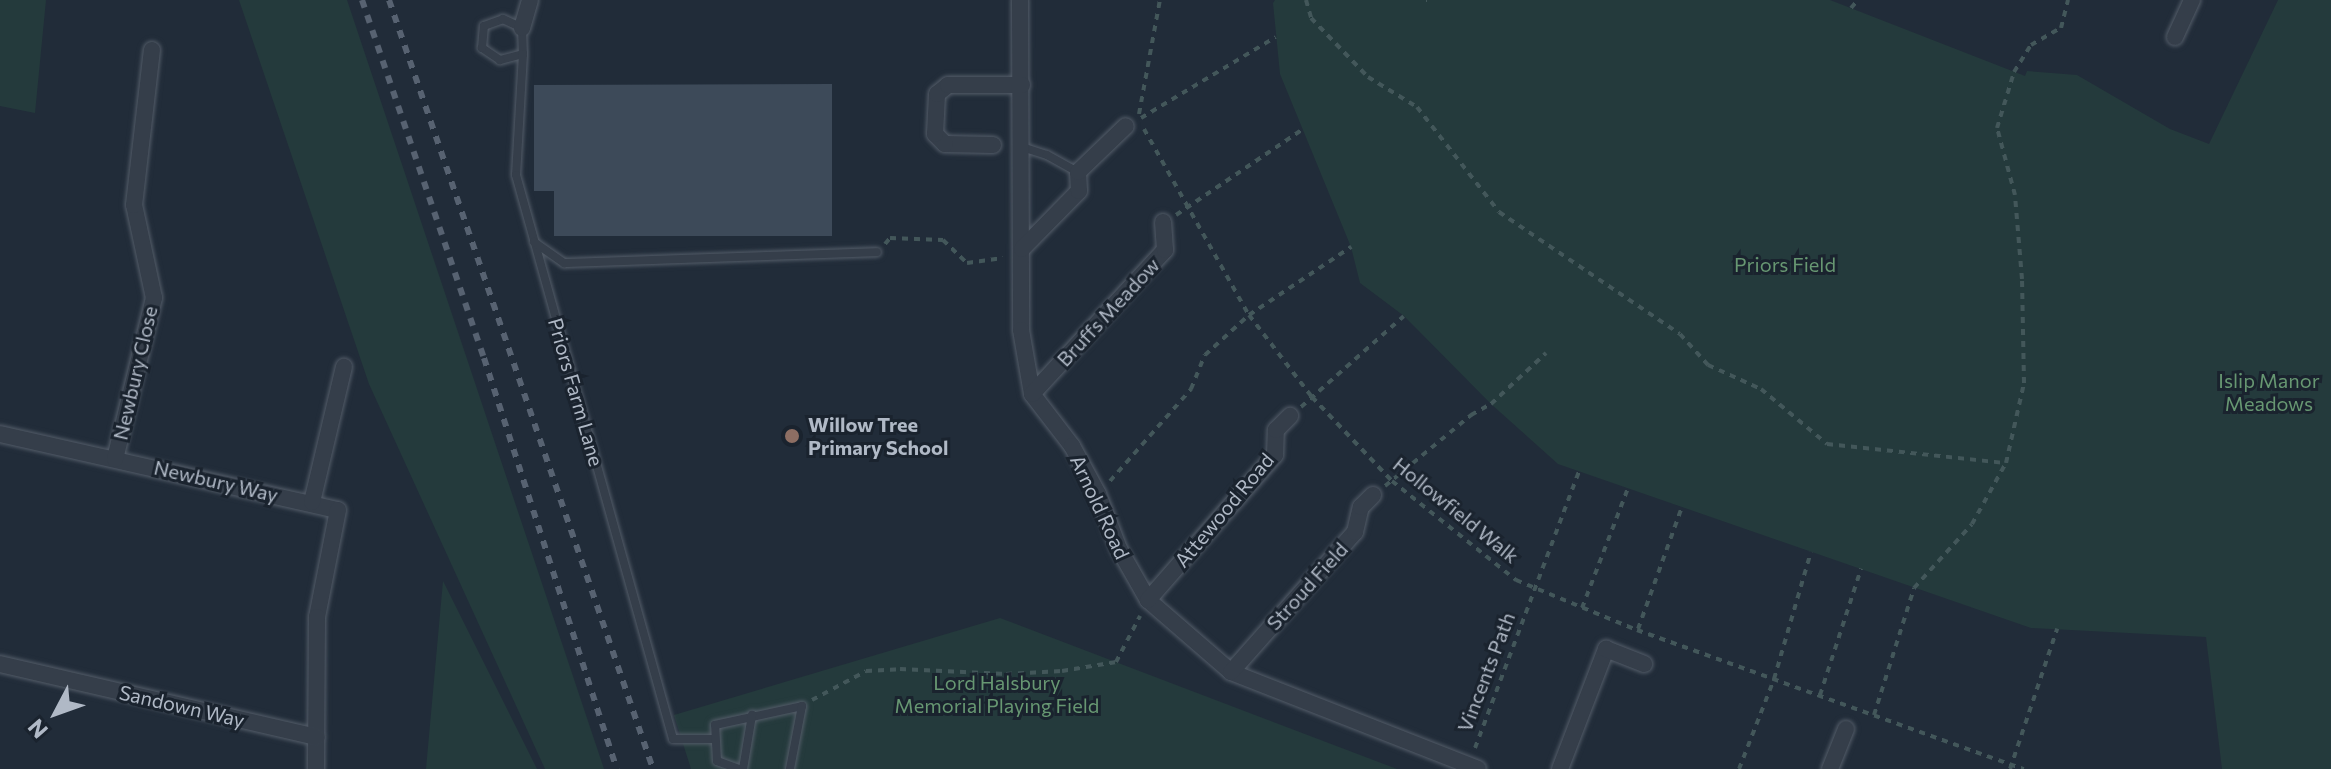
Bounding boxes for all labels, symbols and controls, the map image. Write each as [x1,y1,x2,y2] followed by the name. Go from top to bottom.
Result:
[1734,252,1836,276] park label: Priors Field
[1052,253,1164,371] street label: Bruffs Meadow
[108,304,162,442] street label: Newbury Close
[543,315,609,469] street label: Priors Farm Lane
[2218,369,2320,416] park label: Islip Manor Meadows
[808,412,948,459] place label: Willow Tree Primary School
[783,427,801,445] marker: Willow Tree Primary School
[1169,448,1279,572] street label: Attewood Road
[1065,451,1135,563] street label: Arnold Road
[1388,452,1524,568] street label: Hollowfield Walk
[152,455,280,507] street label: Newbury Way
[1261,537,1353,635] street label: Stroud Field
[1452,609,1520,735] street label: Vincents Path
[895,671,1099,718] park label: Lord Halsbury Memorial Playing Field
[16,673,96,753] north arrow
[117,680,247,732] street label: Sandown Way
[22,714,53,744] text: N

